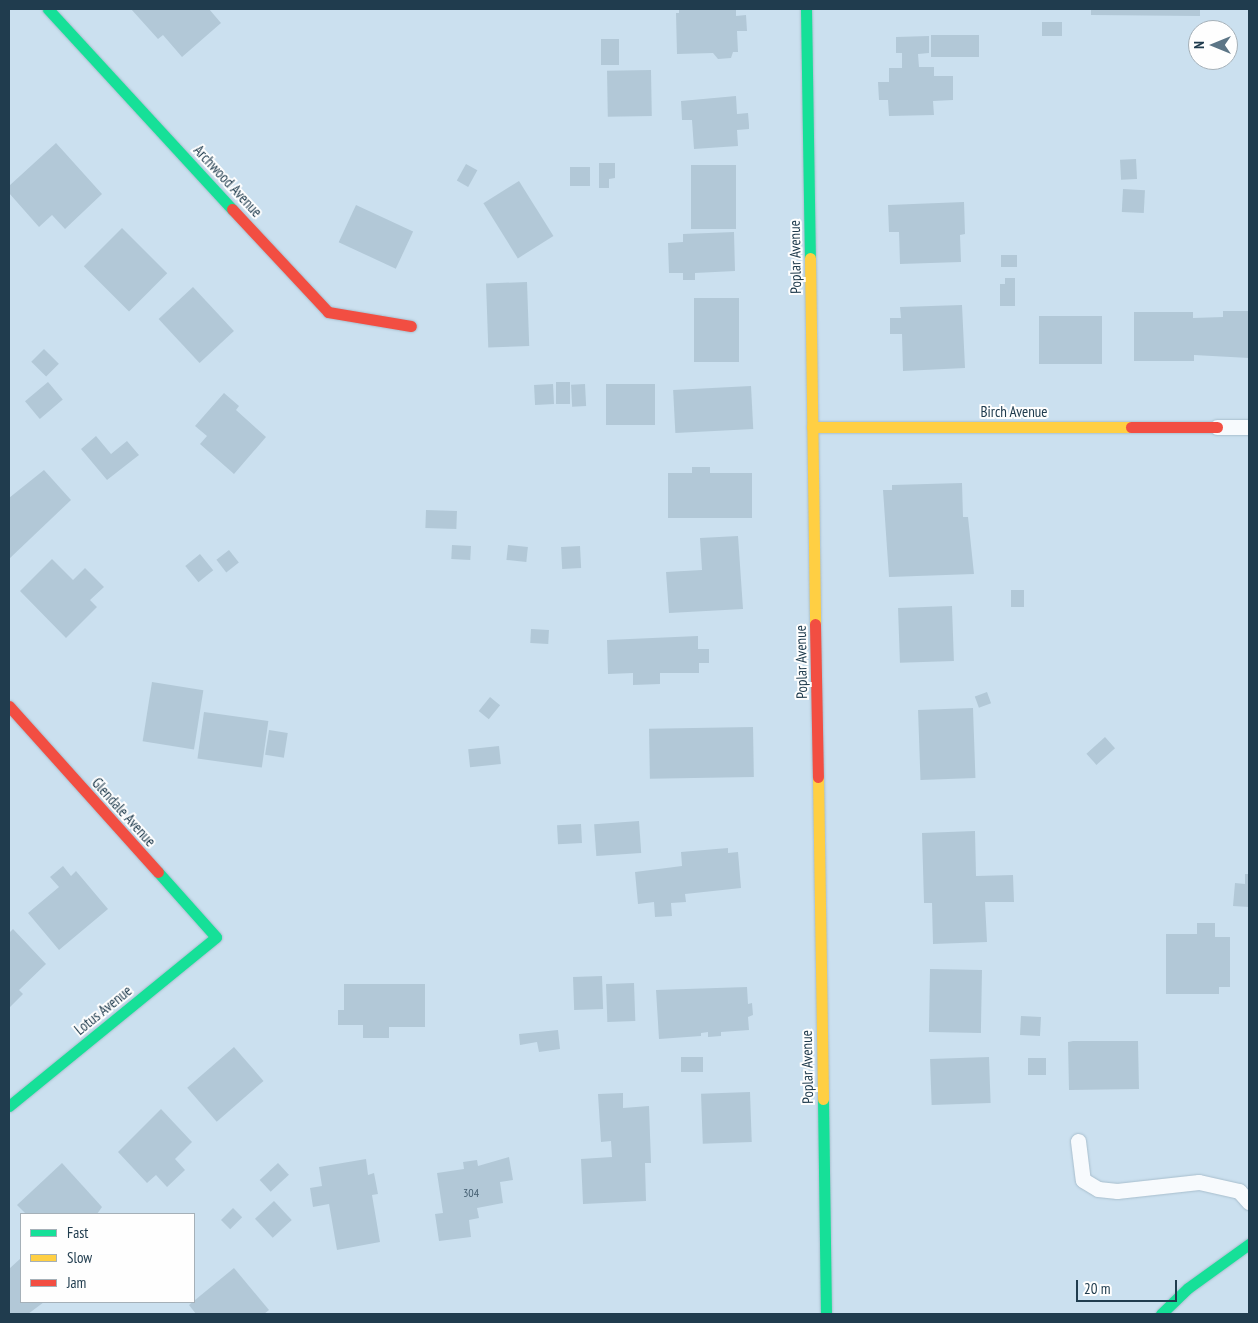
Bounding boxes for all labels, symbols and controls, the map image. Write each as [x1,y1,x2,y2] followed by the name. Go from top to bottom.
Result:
[1188,20,1238,70] north arrow
[1190,41,1208,49] text: N
[190,141,266,221] street label: Archwood Avenue
[785,220,805,294] street label: Poplar Avenue
[980,403,1048,421] street label: Birch Avenue
[791,625,811,699] street label: Poplar Avenue
[88,774,160,850] street label: Glendale Avenue
[71,981,135,1039] street label: Lotus Avenue
[797,1030,817,1104] street label: Poplar Avenue
[463,1186,479,1200] house number: 304
[20,1213,195,1303] legend
[67,1223,88,1242] text: Fast
[67,1248,92,1267] text: Slow
[1078,1270,1179,1302] scale bar
[67,1273,86,1292] text: Jam
[1084,1279,1110,1298] text: 20 m

